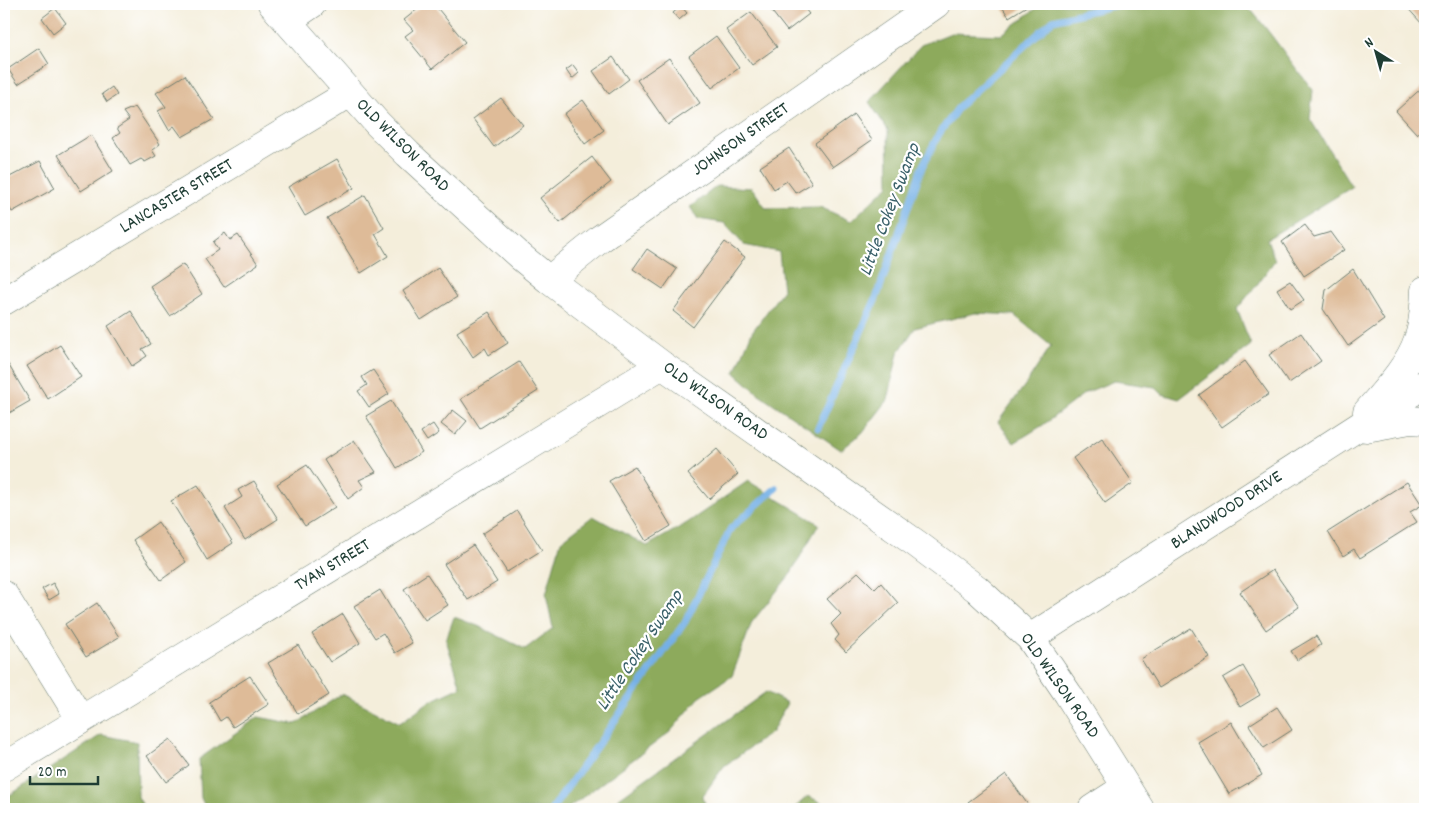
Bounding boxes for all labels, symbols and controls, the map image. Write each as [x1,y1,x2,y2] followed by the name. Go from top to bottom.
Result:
[1352,28,1402,78] north arrow
[1361,33,1378,53] text: N
[349,93,455,199] street label: OLD WILSON ROAD
[687,97,795,183] street label: JOHNSON STREET
[853,139,929,280] water label: Little Cokey Swamp
[116,153,238,241] street label: LANCASTER STREET
[657,356,773,448] street label: OLD WILSON ROAD
[1166,465,1288,557] street label: BLANDWOOD DRIVE
[291,534,375,598] street label: TYAN STREET
[591,584,692,717] water label: Little Cokey Swamp
[1013,628,1105,744] street label: OLD WILSON ROAD
[30,753,98,785] scale bar
[38,762,66,784] text: 20 m

